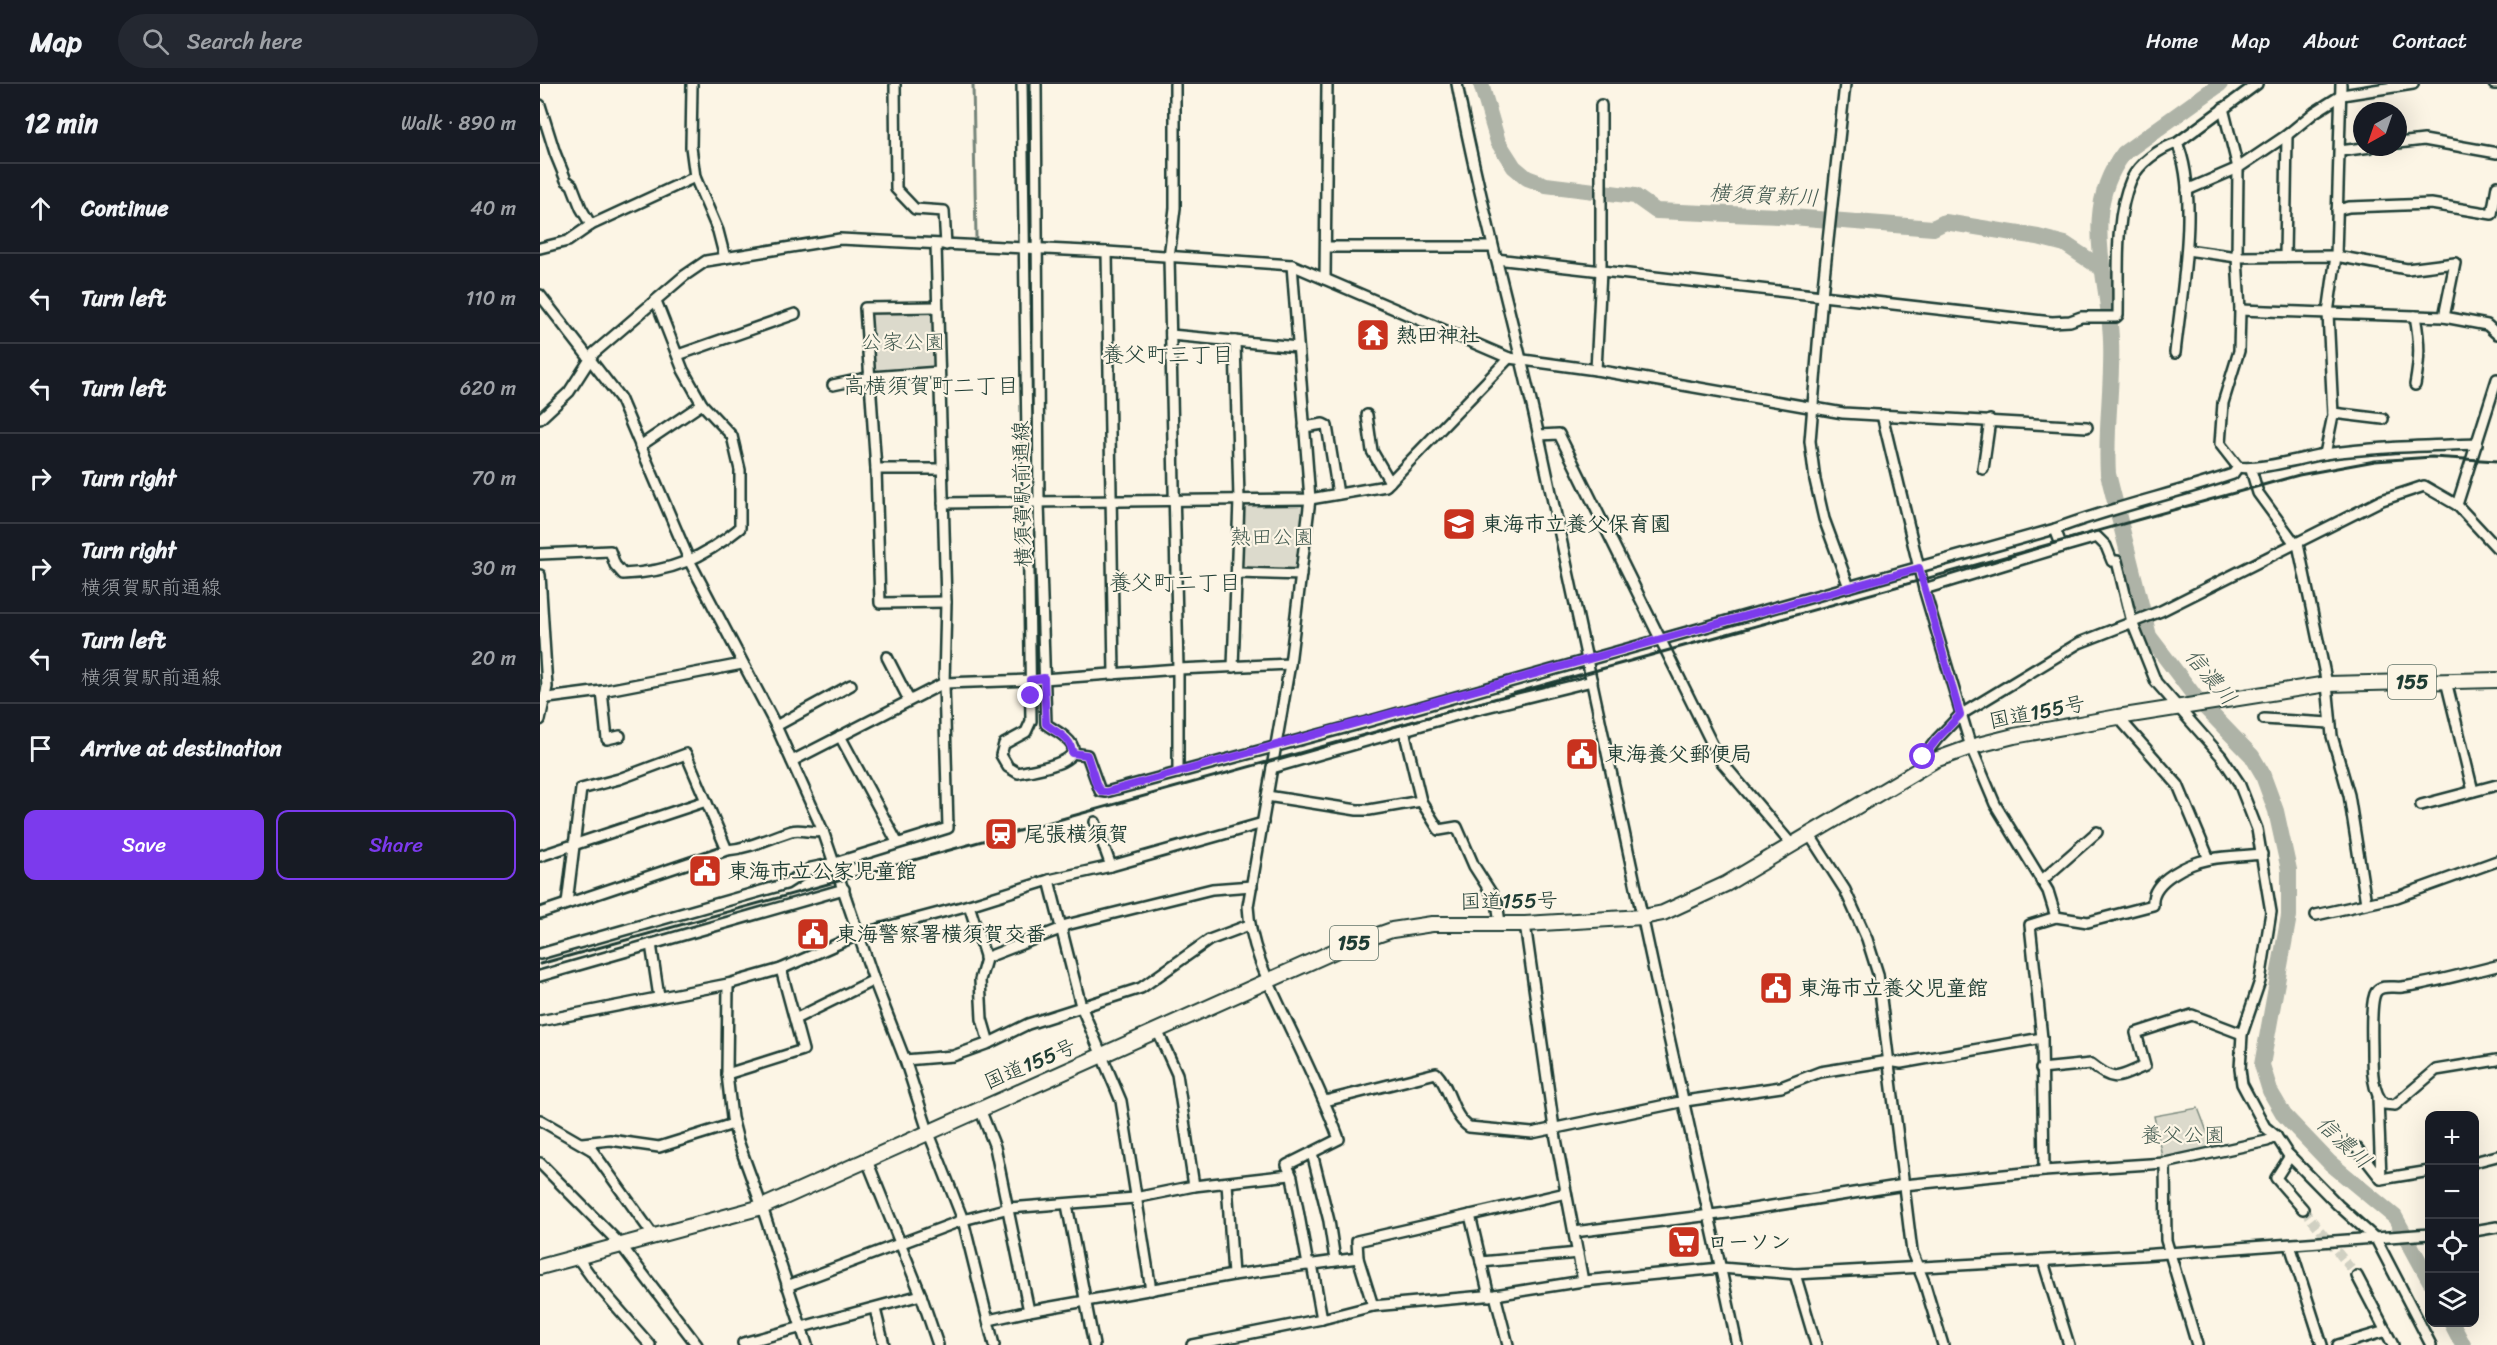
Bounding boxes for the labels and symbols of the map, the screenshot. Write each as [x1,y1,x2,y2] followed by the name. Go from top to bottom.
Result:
[2353,102,2407,156] north arrow
[1708,173,1820,217] water label: 横須賀新川
[1396,316,1480,354] place label: 熱田神社
[1355,317,1391,353] temple icon: 熱田神社
[861,323,945,361] park label: 公家公園
[1102,335,1234,374] district label: 養父町三丁目
[843,366,1019,405] district label: 高横須賀町二丁目
[1002,420,1042,568] street label: 横須賀駅前通線
[1482,505,1671,543] place label: 東海市立養父保育園
[1441,506,1477,542] school or university icon: 東海市立養父保育園
[1230,518,1314,556] park label: 熱田公園
[1109,563,1241,602] district label: 養父町二丁目
[2175,639,2247,715] water label: 信濃川
[2388,665,2436,699] road number: 155
[1017,682,1043,708] route end
[1985,684,2089,740] street label: 国道155号
[1605,735,1752,773] place label: 東海養父郵便局
[1564,736,1600,772] public building icon: 東海養父郵便局
[1909,743,1935,769] route start
[1024,815,1129,853] place label: 尾張横須賀
[983,816,1019,852] station icon: 尾張横須賀
[728,852,917,890] place label: 東海市立公家児童館
[687,853,723,889] public building icon: 東海市立公家児童館
[1460,881,1558,921] street label: 国道155号
[836,915,1046,953] place label: 東海警察署横須賀交番
[795,916,831,952] public building icon: 東海警察署横須賀交番
[1330,926,1378,960] road number: 155
[1799,969,1988,1007] place label: 東海市立養父児童館
[1758,970,1794,1006] public building icon: 東海市立養父児童館
[978,1027,1082,1101] street label: 国道155号
[2307,1105,2381,1179] water label: 信濃川
[2141,1116,2225,1154] park label: 養父公園
[1707,1223,1791,1261] place label: ローソン
[1666,1224,1702,1260] supermarket icon: ローソン

